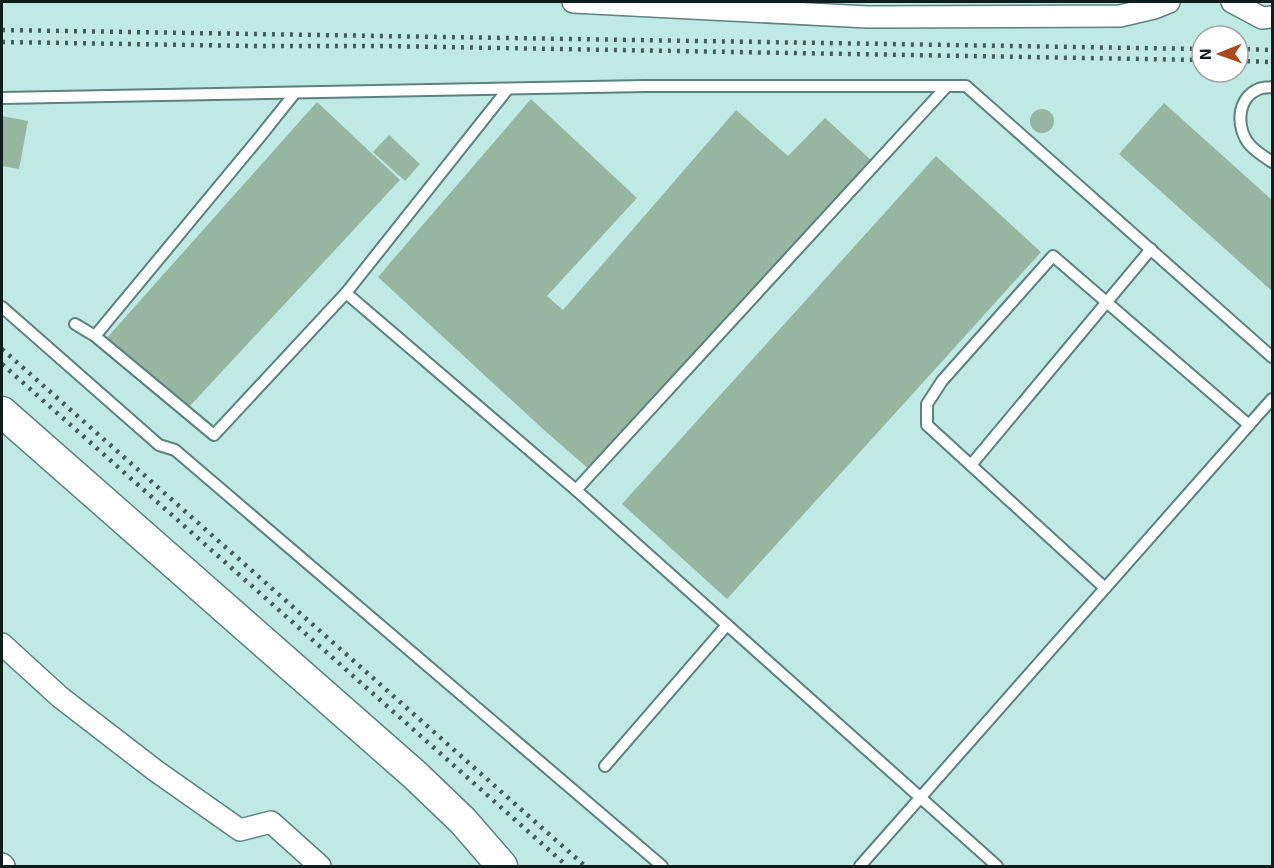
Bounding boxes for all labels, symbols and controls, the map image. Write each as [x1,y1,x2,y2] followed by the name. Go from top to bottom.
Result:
[1190,24,1250,84] north arrow
[1195,48,1214,60] text: N

